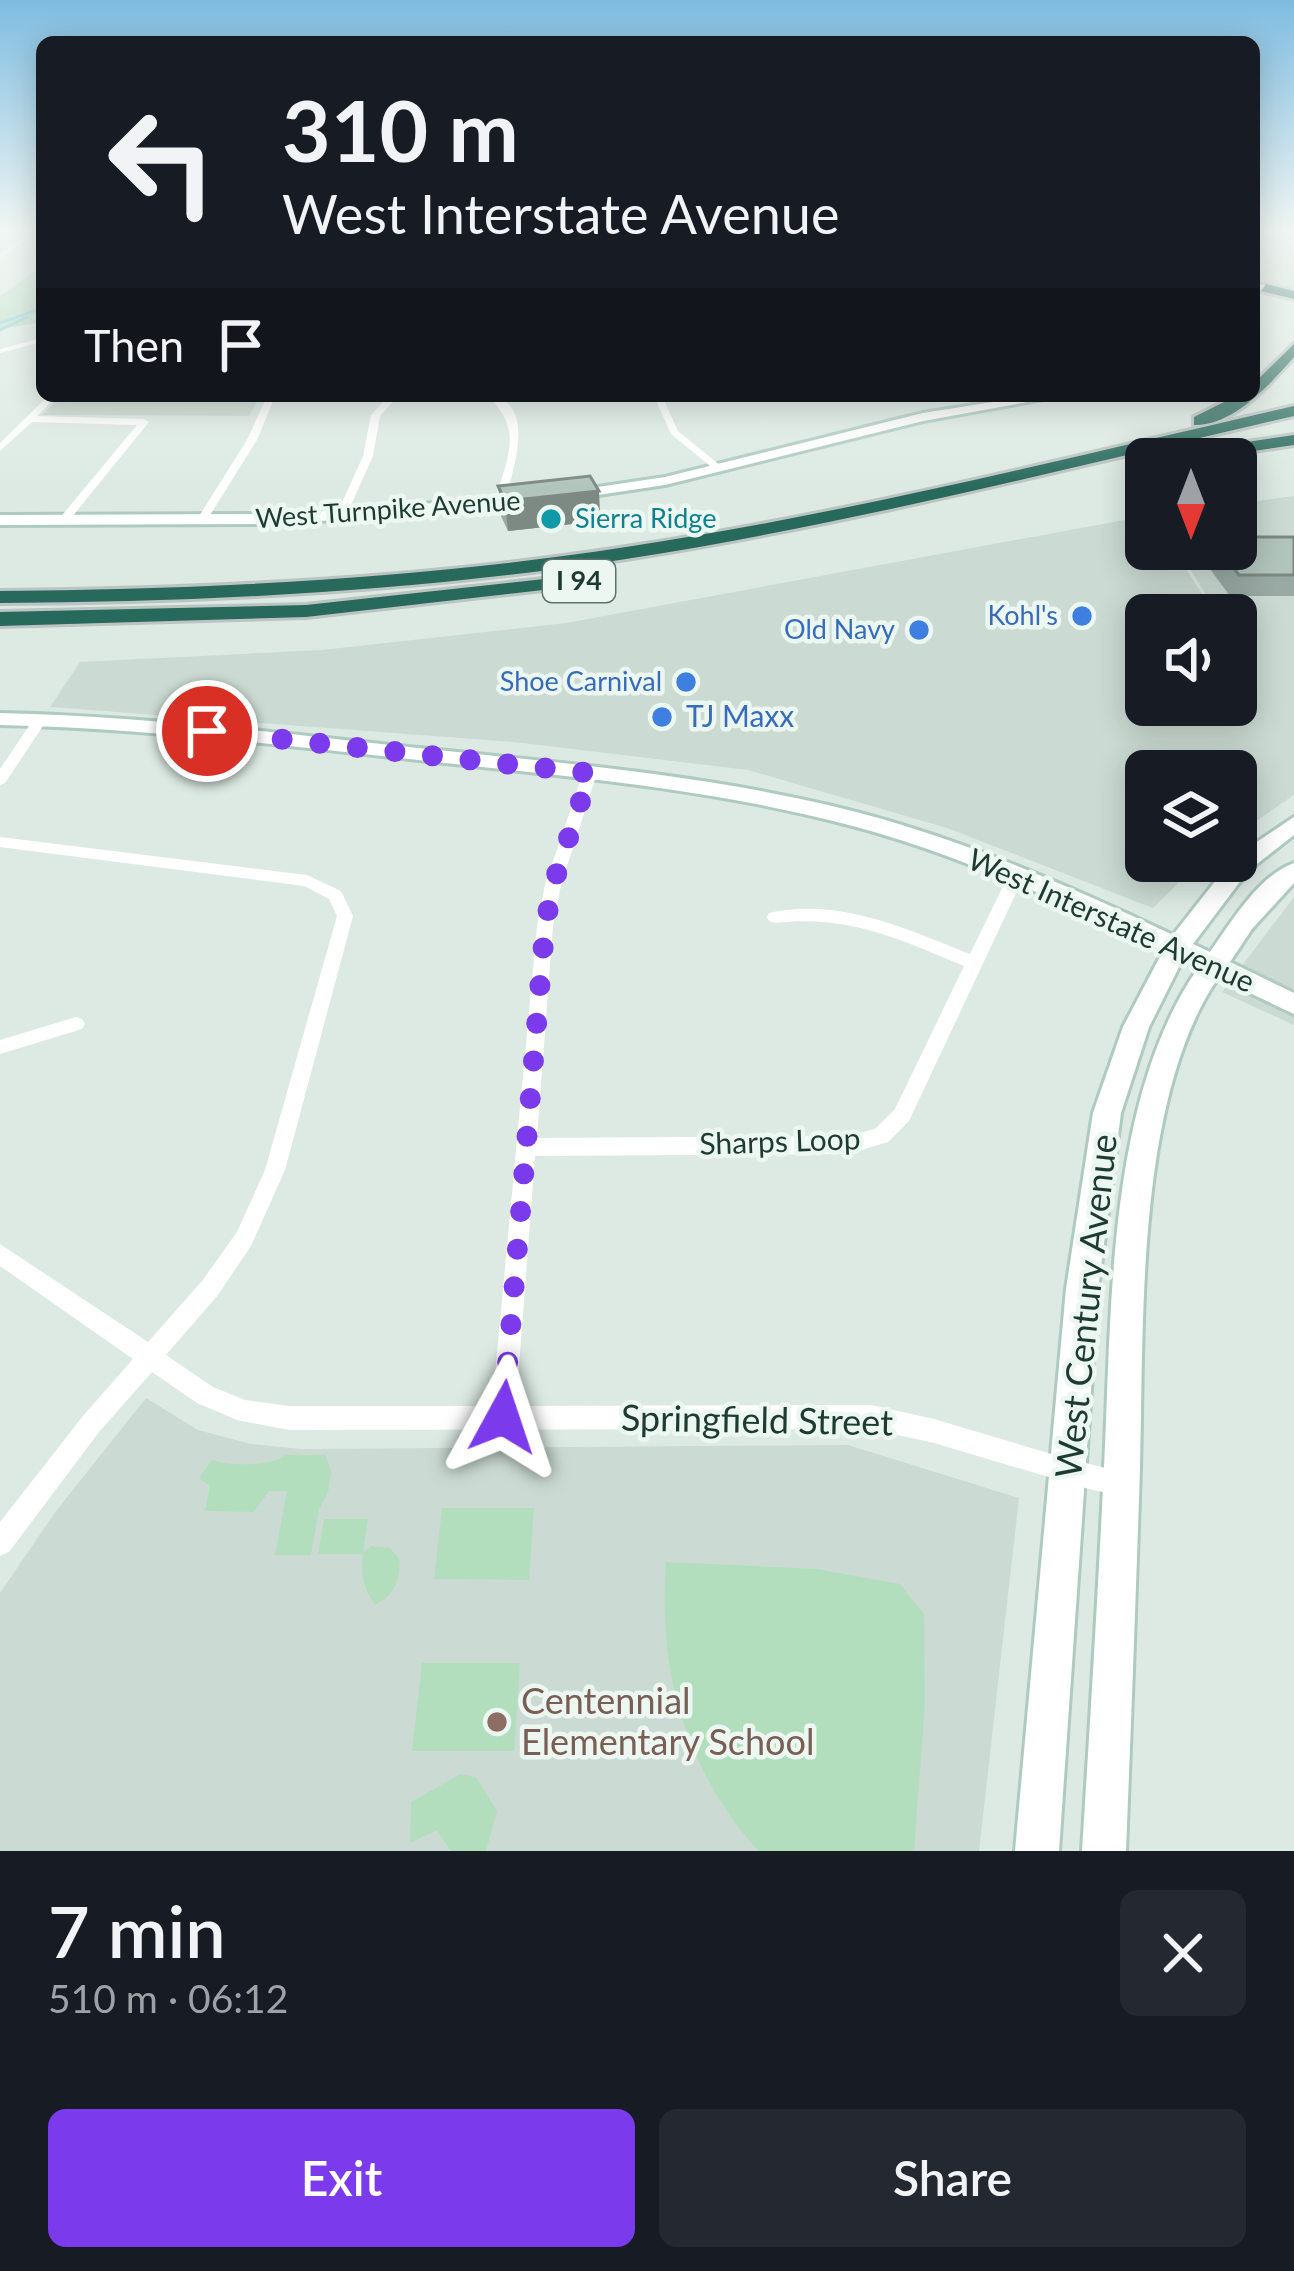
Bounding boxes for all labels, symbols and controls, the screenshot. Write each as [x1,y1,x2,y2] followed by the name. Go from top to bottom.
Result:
[282,79,519,180] text: 310 m
[84,84,240,240] icon: left
[282,181,839,246] text: West Interstate Avenue
[208,312,274,378] icon: arrive
[84,318,184,372] text: Then
[1125,438,1257,570] north arrow
[1125,438,1257,882] map controls
[254,483,521,534] street label: West Turnpike Avenue
[575,501,716,534] place label: Sierra Ridge
[538,506,564,532] marker: Sierra Ridge
[543,560,615,602] road number: I 94
[1125,594,1257,726] button: sound
[987,598,1058,631] place label: Kohl's
[1069,603,1095,629] marker: Kohl's
[784,612,895,645] place label: Old Navy
[906,617,932,643] marker: Old Navy
[500,664,662,697] place label: Shoe Carnival
[673,669,699,695] marker: Shoe Carnival
[156,680,258,782] pin
[686,697,794,733] place label: TJ Maxx
[174,698,240,764] icon: arrive
[649,704,675,730] marker: TJ Maxx
[1125,750,1257,882] button: layers
[963,840,1261,999] street label: West Interstate Avenue
[699,1119,861,1161] street label: Sharps Loop
[1045,1132,1125,1480] street label: West Century Avenue
[440,1354,566,1480] position arrow
[621,1395,894,1443] street label: Springfield Street
[521,1678,814,1763] place label: Centennial Elementary School
[484,1709,510,1735] marker: Centennial Elementary School
[48,1887,226,1973] text: 7 min
[1120,1890,1246,2016] button: close
[48,1975,288,2021] text: 510 m · 06:12
[48,2109,635,2247] button: Exit
[659,2109,1246,2247] button: Share

